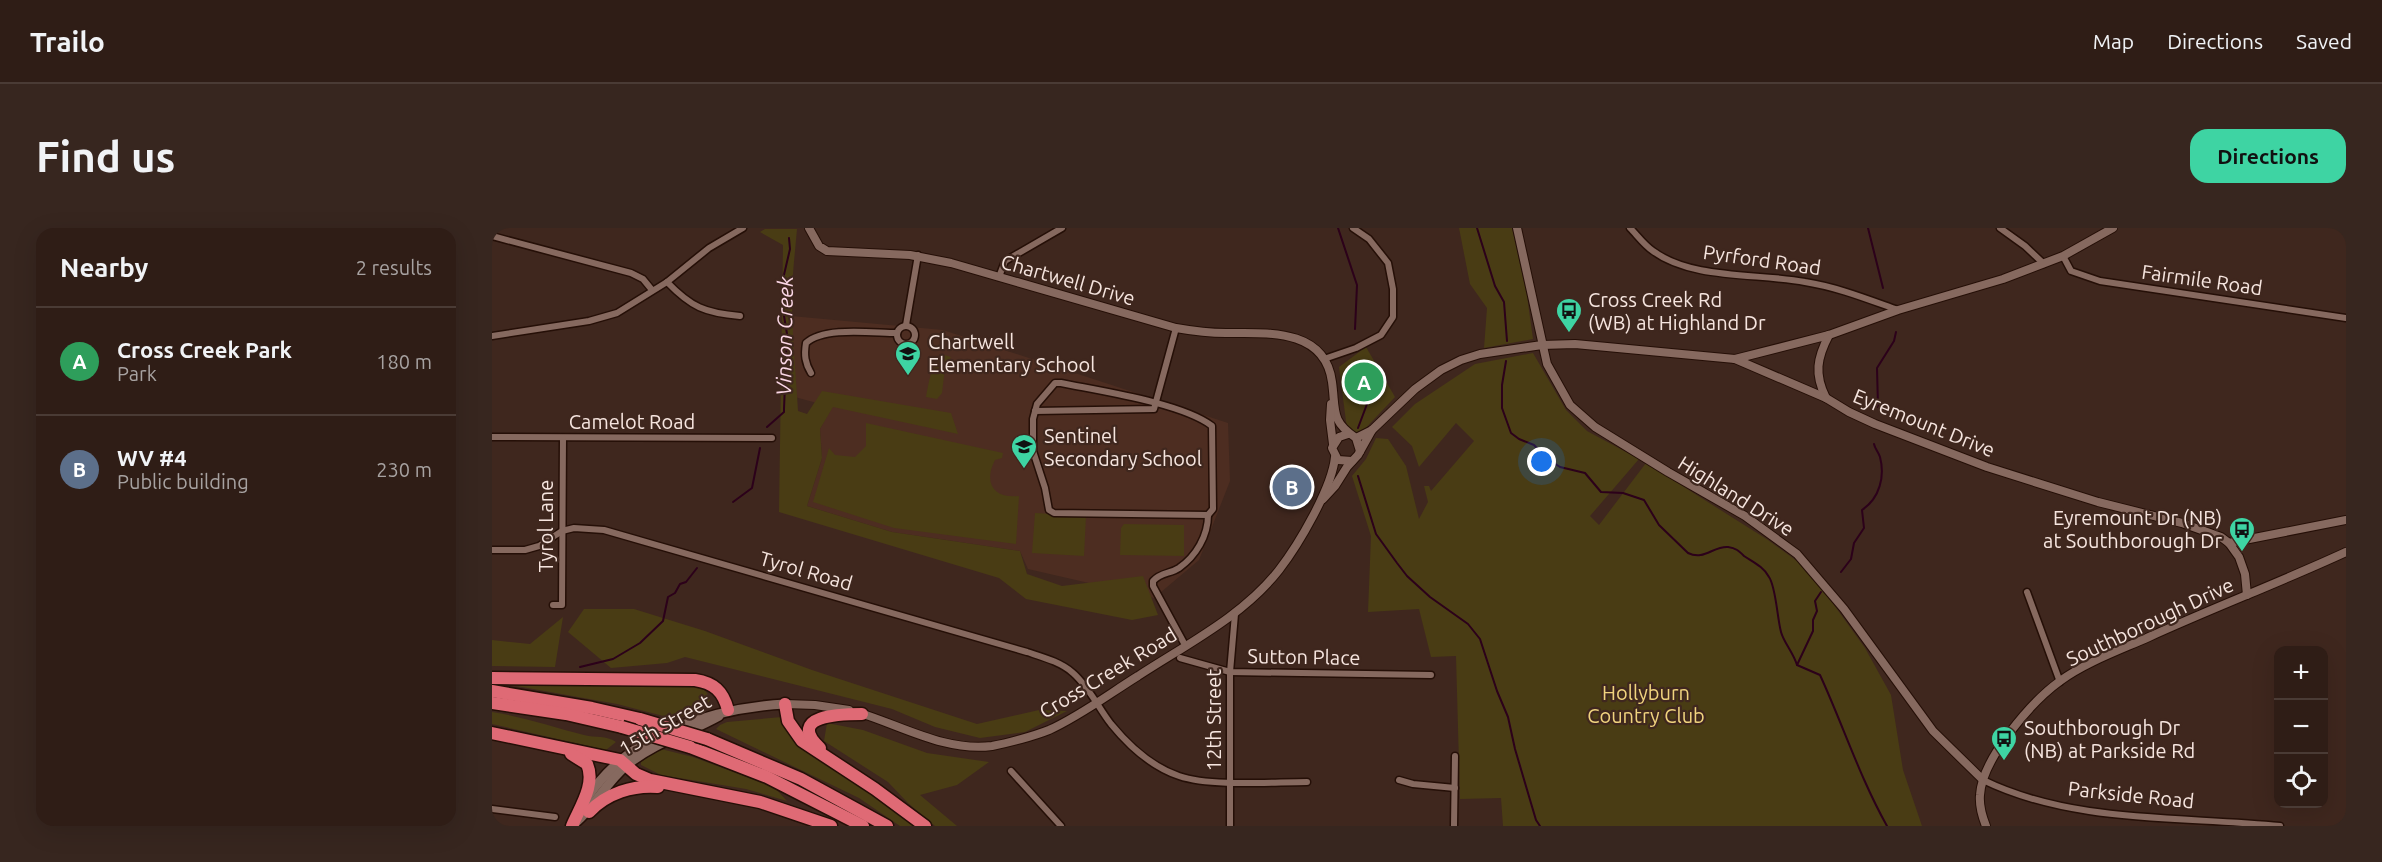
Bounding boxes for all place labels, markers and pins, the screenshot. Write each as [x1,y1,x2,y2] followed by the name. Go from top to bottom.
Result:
[1588,288,1766,334] place label: Cross Creek Rd (WB) at Highland Dr
[1554,296,1584,334] bus stop icon: Cross Creek Rd (WB) at Highland Dr
[928,330,1095,376] place label: Chartwell Elementary School
[893,339,923,377] school or university icon: Chartwell Elementary School
[1344,360,1384,404] pin: A
[1044,424,1202,470] place label: Sentinel Secondary School
[1009,432,1039,470] school or university icon: Sentinel Secondary School
[1272,464,1312,510] pin: B
[2043,506,2222,552] place label: Eyremount Dr (NB) at Southborough Dr
[2227,515,2257,553] bus stop icon: Eyremount Dr (NB) at Southborough Dr
[2024,716,2195,762] place label: Southborough Dr (NB) at Parkside Rd
[1989,724,2019,762] bus stop icon: Southborough Dr (NB) at Parkside Rd

